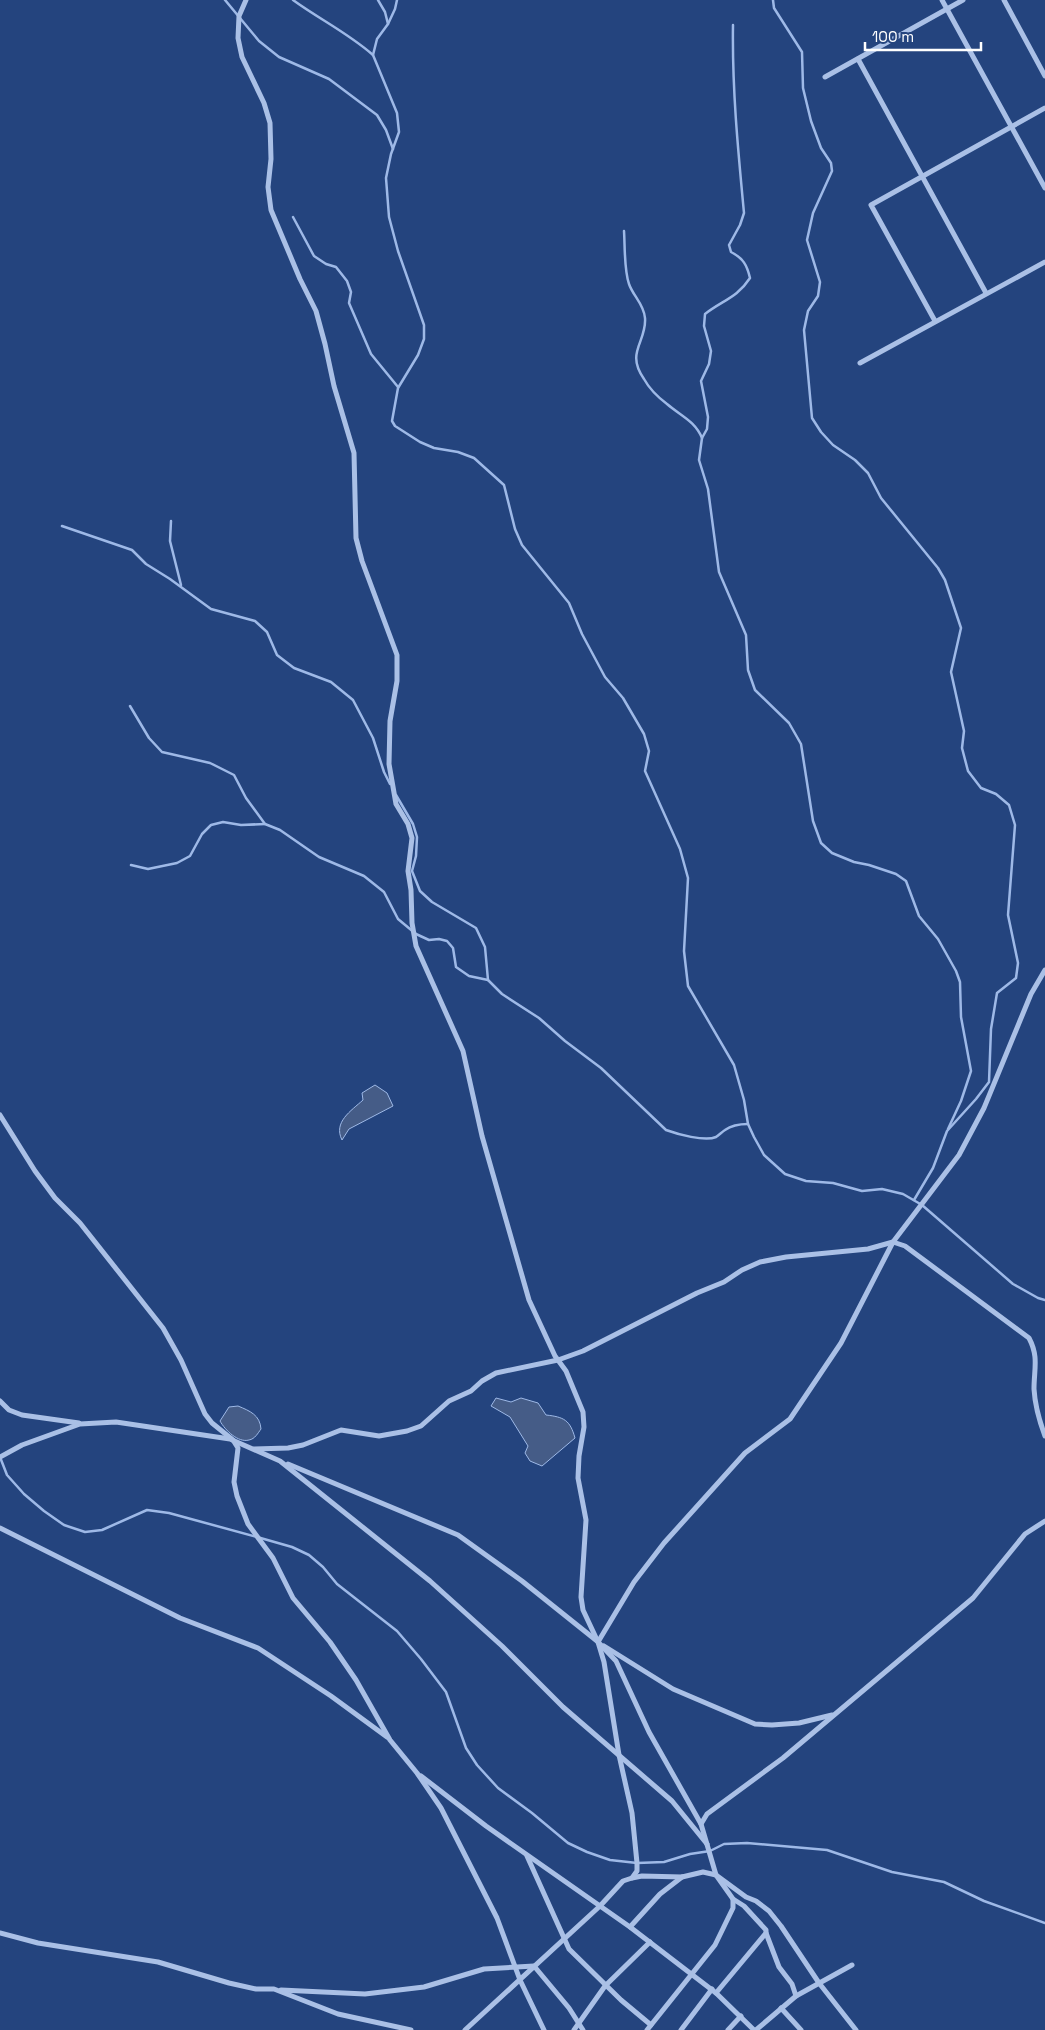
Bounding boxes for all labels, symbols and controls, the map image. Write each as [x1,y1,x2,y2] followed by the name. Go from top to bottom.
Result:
[865,20,981,52] scale bar
[872,27,914,46] text: 100 m

